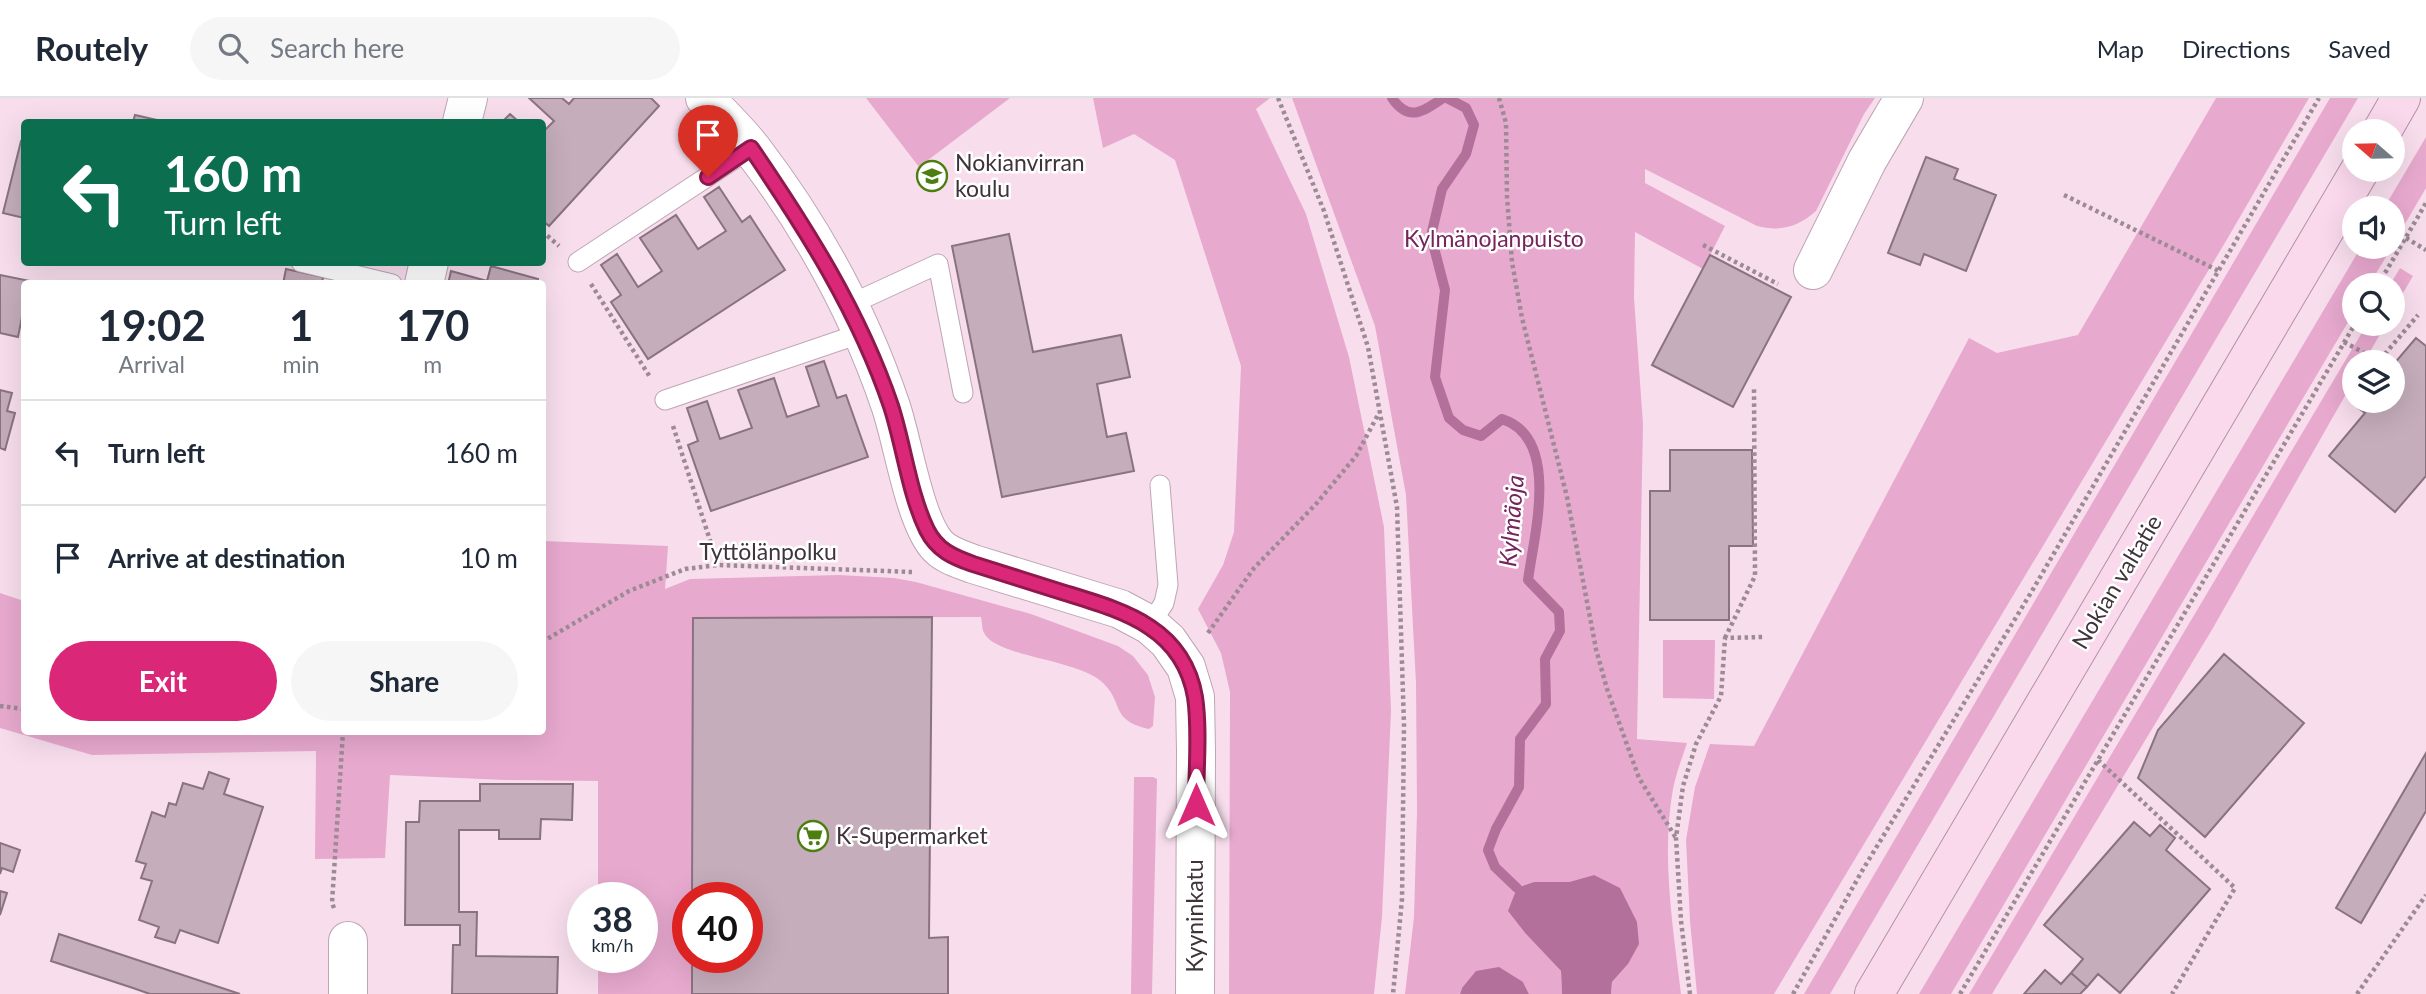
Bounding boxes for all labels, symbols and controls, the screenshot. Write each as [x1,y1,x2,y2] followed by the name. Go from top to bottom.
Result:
[190,17,680,80] search box
[35,28,148,68] text: Routely
[214,29,252,67] icon: search
[270,32,404,64] text: Search here
[2097,34,2144,63] text: Map
[2182,34,2290,63] text: Directions
[2328,34,2391,63] text: Saved
[678,105,738,177] pin
[689,116,727,154] icon: arrive
[2342,119,2404,182] north arrow
[2342,119,2405,413] map controls
[164,144,302,202] text: 160 m
[49,147,140,238] icon: left
[955,148,1085,202] place label: Nokianvirran koulu
[915,159,949,193] school or university icon: Nokianvirran koulu
[2342,196,2405,259] button: sound
[164,203,281,242] text: Turn left
[1404,224,1584,252] park label: Kylmänojanpuisto
[2342,273,2405,336] button: search
[98,300,206,350] text: 19:02
[289,300,313,350] text: 1
[396,300,469,350] text: 170
[119,350,185,378] text: Arrival
[282,350,320,378] text: min
[423,350,442,378] text: m
[2342,350,2405,413] button: layers
[49,434,87,472] icon: left
[108,437,205,469] text: Turn left
[445,437,518,469] text: 160 m
[1492,474,1529,568] water label: Kylmäoja
[2065,509,2167,654] street label: Nokian valtatie
[699,537,837,565] street label: Tyttölänpolku
[49,539,87,577] icon: arrive
[108,542,345,574] text: Arrive at destination
[460,542,518,574] text: 10 m
[49,641,277,721] button: Exit
[291,641,518,721] button: Share
[1159,768,1233,842] position arrow
[796,819,830,853] supermarket icon: K-Supermarket
[836,821,988,849] place label: K-Supermarket
[1180,860,1208,972] street label: Kyyninkatu
[672,882,763,973] speed limit sign: 40
[592,897,633,939] text: 38
[591,934,634,956] text: km/h

